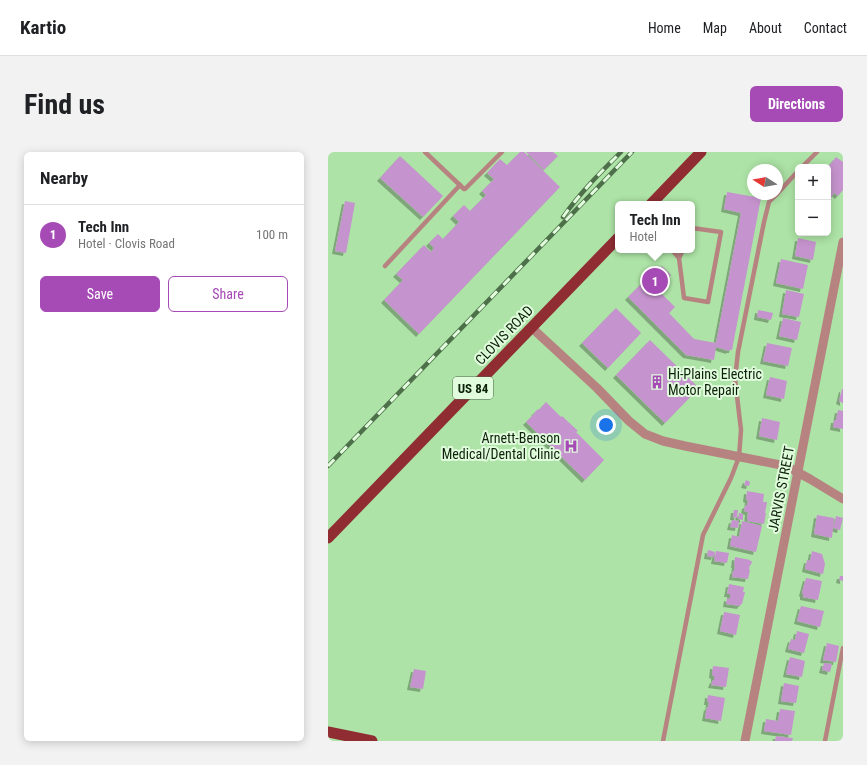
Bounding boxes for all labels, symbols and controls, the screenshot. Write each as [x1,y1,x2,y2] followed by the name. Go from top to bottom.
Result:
[20,16,66,39] text: Kartio
[648,20,681,36] text: Home
[703,20,727,36] text: Map
[749,20,782,36] text: About
[804,20,847,36] text: Contact
[750,86,843,122] button: Directions
[24,88,105,121] text: Find us
[747,164,783,200] north arrow
[795,164,831,236] map controls
[795,164,831,200] button: +
[40,168,88,188] text: Nearby
[795,200,831,236] button: −
[615,201,695,253] popup
[629,211,681,229] text: Tech Inn
[78,218,129,236] text: Tech Inn
[50,227,56,242] text: 1
[256,227,288,242] text: 100 m
[629,229,657,244] text: Hotel
[78,236,175,251] text: Hotel · Clovis Road
[642,266,668,296] pin: 1
[40,276,160,312] button: Save
[168,276,288,312] button: Share
[472,302,536,368] street label: CLOVIS ROAD
[668,366,762,398] place label: Hi-Plains Electric Motor Repair
[649,374,665,390] building icon: Hi-Plains Electric Motor Repair
[453,377,493,399] road number: US 84
[596,415,616,435] your location
[442,430,560,462] place label: Arnett-Benson Medical/Dental Clinic
[563,438,579,454] hospital icon: Arnett-Benson Medical/Dental Clinic
[765,445,797,533] street label: JARVIS STREET

